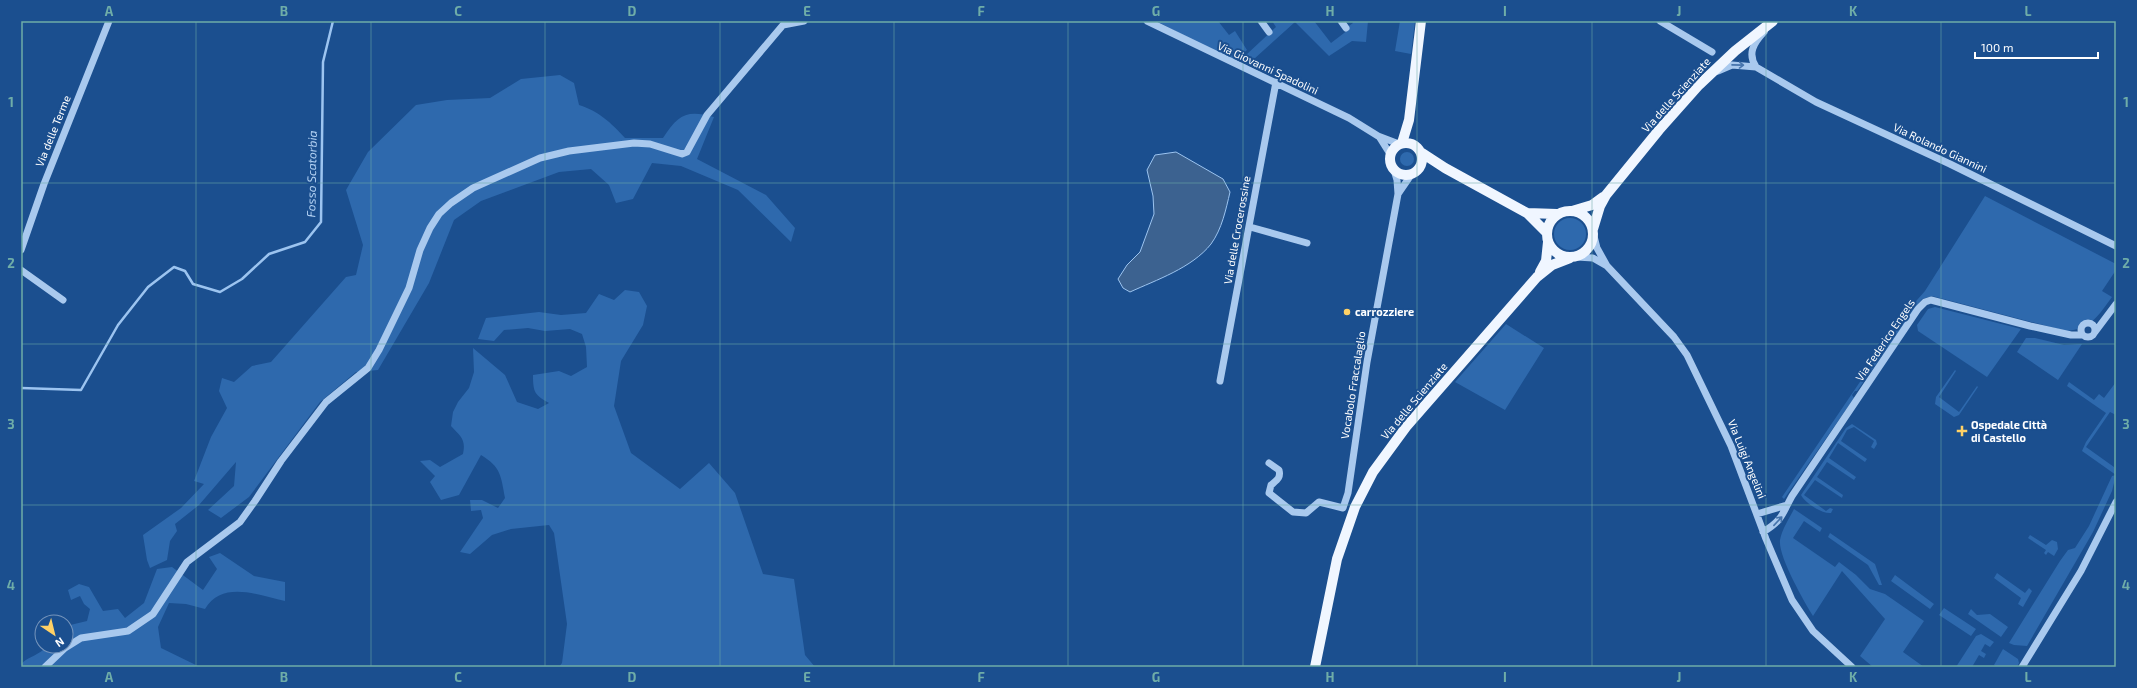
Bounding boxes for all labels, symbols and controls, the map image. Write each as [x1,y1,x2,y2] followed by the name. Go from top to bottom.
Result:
[105,3,114,19] text: A
[280,3,288,19] text: B
[454,3,462,19] text: C
[628,3,637,19] text: D
[803,3,811,19] text: E
[977,3,985,19] text: F
[1152,3,1160,19] text: G
[1326,3,1335,19] text: H
[1503,3,1507,19] text: I
[1677,3,1681,19] text: J
[1849,3,1858,19] text: K
[2025,3,2032,19] text: L
[1975,34,2098,60] scale bar
[1216,38,1321,97] street label: Via Giovanni Spadolini
[1981,40,2013,54] text: 100 m
[1639,55,1713,135] street label: Via delle Scienziate
[1731,61,1744,69] one-way arrow
[32,93,73,168] street label: Via delle Terme
[8,94,14,110] text: 1
[2123,94,2129,110] text: 1
[1891,120,1989,175] street label: Via Rolando Giannini
[303,130,319,217] water label: Fosso Scatorbia
[1221,175,1252,285] street label: Via delle Crocerossine
[7,255,15,271] text: 2
[2122,255,2130,271] text: 2
[1852,296,1917,383] street label: Via Federico Engels
[1355,305,1414,318] place label: carrozziere
[1342,307,1352,317] marker: carrozziere
[1338,330,1367,440] street label: Vocabolo Fraccalaglio
[1378,360,1450,442] street label: Via delle Scienziate
[7,416,15,432] text: 3
[2122,416,2130,432] text: 3
[1726,417,1769,500] street label: Via Luigi Angelini
[1971,418,2047,444] place label: Ospedale Città di Castello
[1956,425,1968,437] marker: Ospedale Città di Castello
[1773,516,1783,526] one-way arrow
[7,577,15,593] text: 4
[2122,577,2130,593] text: 4
[34,614,74,654] north arrow
[53,635,67,650] text: N
[105,669,114,685] text: A
[280,669,288,685] text: B
[454,669,462,685] text: C
[628,669,637,685] text: D
[803,669,811,685] text: E
[977,669,985,685] text: F
[1152,669,1160,685] text: G
[1326,669,1335,685] text: H
[1503,669,1507,685] text: I
[1677,669,1681,685] text: J
[1849,669,1858,685] text: K
[2025,669,2032,685] text: L

